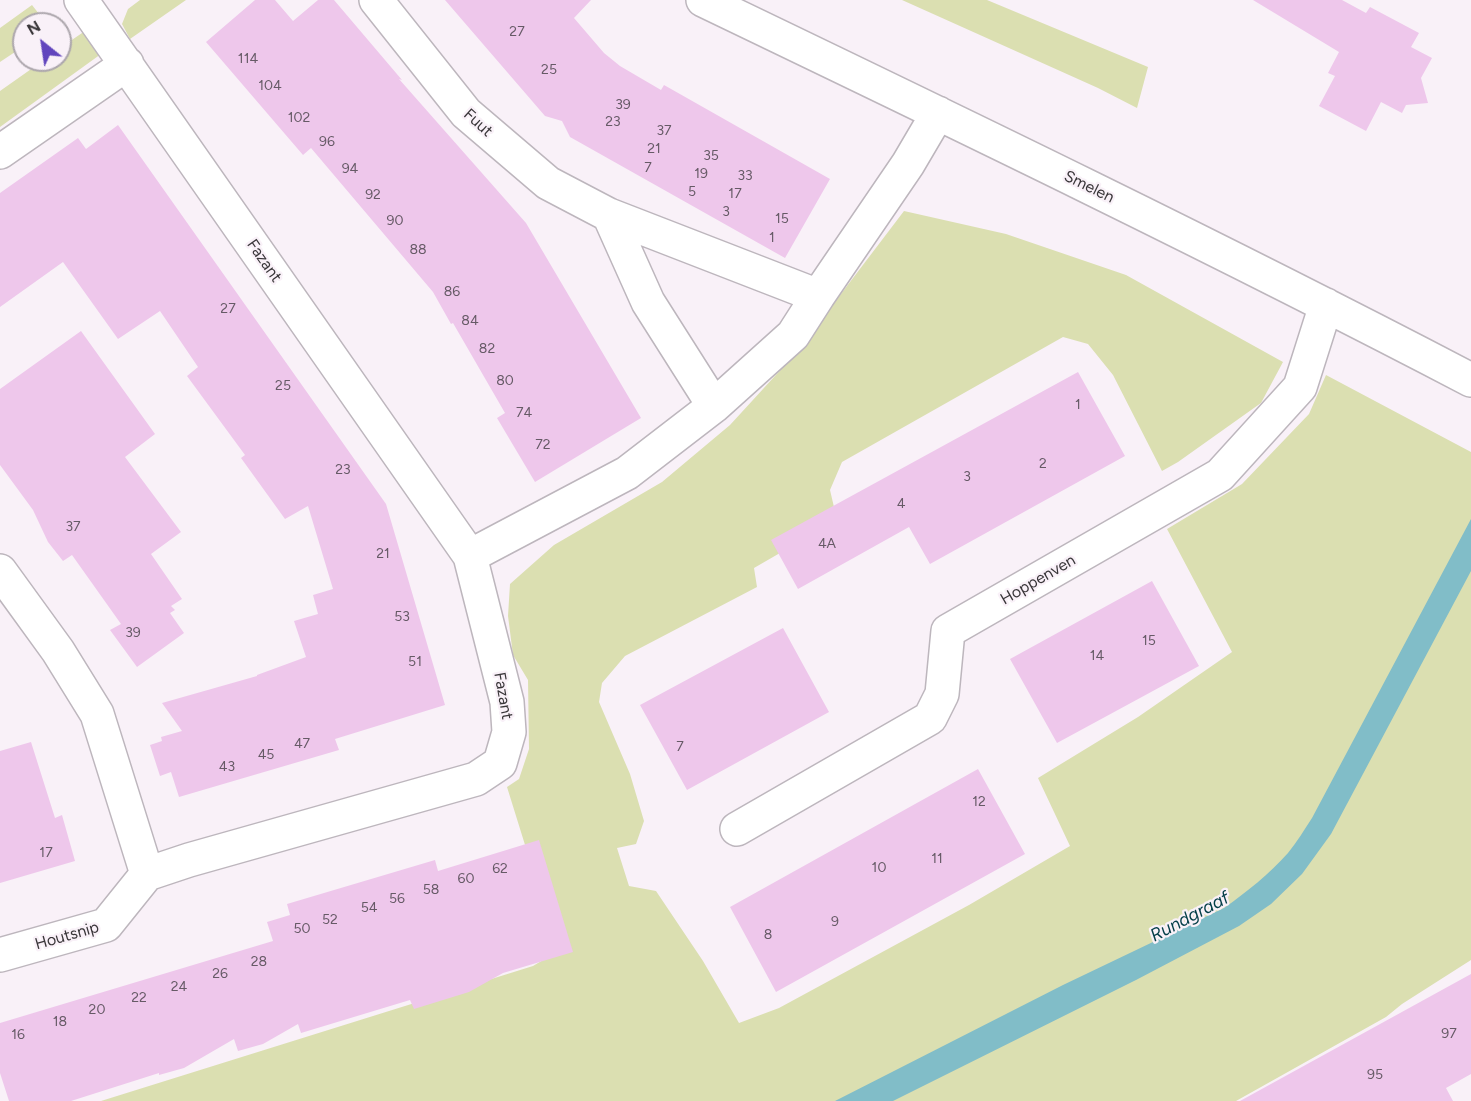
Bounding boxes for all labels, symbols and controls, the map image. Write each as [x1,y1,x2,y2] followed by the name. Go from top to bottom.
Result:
[12,12,72,72] north arrow
[24,16,44,39] text: N
[509,24,525,40] house number: 27
[238,51,258,67] house number: 114
[541,62,557,78] house number: 25
[258,78,282,94] house number: 104
[615,97,631,113] house number: 39
[460,105,496,141] street label: Fuut
[288,110,310,126] house number: 102
[605,114,621,130] house number: 23
[656,123,672,139] house number: 37
[319,134,335,150] house number: 96
[647,141,661,157] house number: 21
[703,148,719,164] house number: 35
[644,160,652,176] house number: 7
[342,161,358,177] house number: 94
[694,166,708,182] house number: 19
[1061,167,1117,207] street label: Smelen
[737,168,753,184] house number: 33
[688,184,696,200] house number: 5
[728,186,742,202] house number: 17
[365,187,381,203] house number: 92
[722,204,730,220] house number: 3
[775,211,789,227] house number: 15
[387,213,403,229] house number: 90
[769,230,775,246] house number: 1
[242,236,286,286] street label: Fazant
[409,242,427,258] house number: 88
[444,284,460,300] house number: 86
[220,301,236,317] house number: 27
[461,313,479,329] house number: 84
[479,341,495,357] house number: 82
[496,373,514,389] house number: 80
[275,378,291,394] house number: 25
[1075,397,1081,413] house number: 1
[516,405,532,421] house number: 74
[535,437,551,453] house number: 72
[1039,456,1047,472] house number: 2
[335,462,351,478] house number: 23
[963,469,971,485] house number: 3
[897,496,905,512] house number: 4
[65,519,81,535] house number: 37
[818,536,836,552] house number: 4A
[376,546,390,562] house number: 21
[997,551,1079,609] street label: Hoppenven
[394,609,410,625] house number: 53
[125,625,141,641] house number: 39
[1142,633,1156,649] house number: 15
[1090,648,1104,664] house number: 14
[408,654,422,670] house number: 51
[489,671,517,721] street label: Fazant
[294,736,310,752] house number: 47
[676,739,684,755] house number: 7
[258,747,274,763] house number: 45
[219,759,235,775] house number: 43
[972,794,986,810] house number: 12
[39,845,53,861] house number: 17
[931,851,943,867] house number: 11
[872,860,886,876] house number: 10
[492,861,508,877] house number: 62
[458,871,474,887] house number: 60
[423,882,439,898] house number: 58
[1147,887,1233,947] water label: Rundgraaf
[389,891,405,907] house number: 56
[361,900,377,916] house number: 54
[322,912,338,928] house number: 52
[831,914,839,930] house number: 9
[33,918,101,954] street label: Houtsnip
[293,921,311,937] house number: 50
[764,927,772,943] house number: 8
[251,954,267,970] house number: 28
[212,966,228,982] house number: 26
[171,979,187,995] house number: 24
[131,990,147,1006] house number: 22
[89,1002,105,1018] house number: 20
[53,1014,67,1030] house number: 18
[1441,1026,1457,1042] house number: 97
[11,1027,25,1043] house number: 16
[1367,1067,1383,1083] house number: 95

